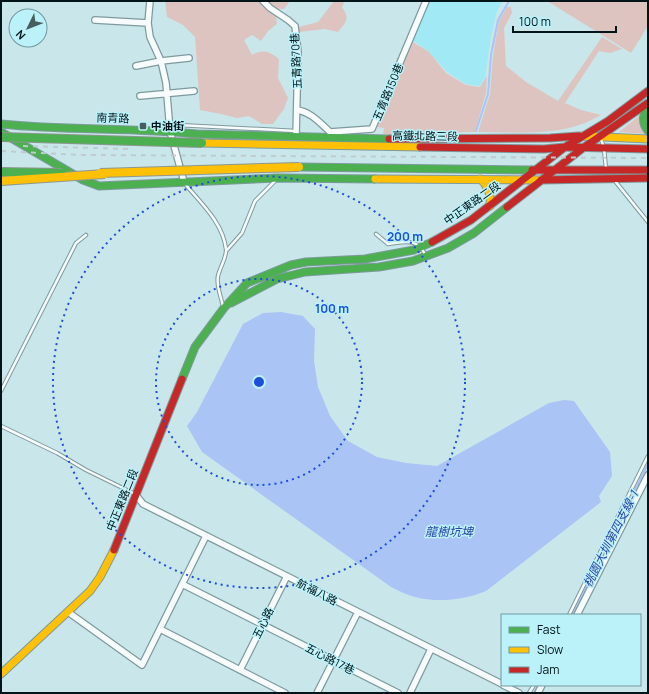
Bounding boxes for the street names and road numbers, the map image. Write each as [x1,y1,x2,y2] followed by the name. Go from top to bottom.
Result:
[287,33,304,89] street label: 五青路70巷
[369,61,406,123] street label: 五青路150巷
[96,109,130,126] street label: 南青路
[392,127,458,144] street label: 高鐵北路三段
[440,178,503,228] street label: 中正東路二段
[102,466,141,533] street label: 中正東路二段
[294,575,340,608] street label: 航福八路
[249,605,277,641] street label: 五心路
[303,640,358,677] street label: 五心路17巷

